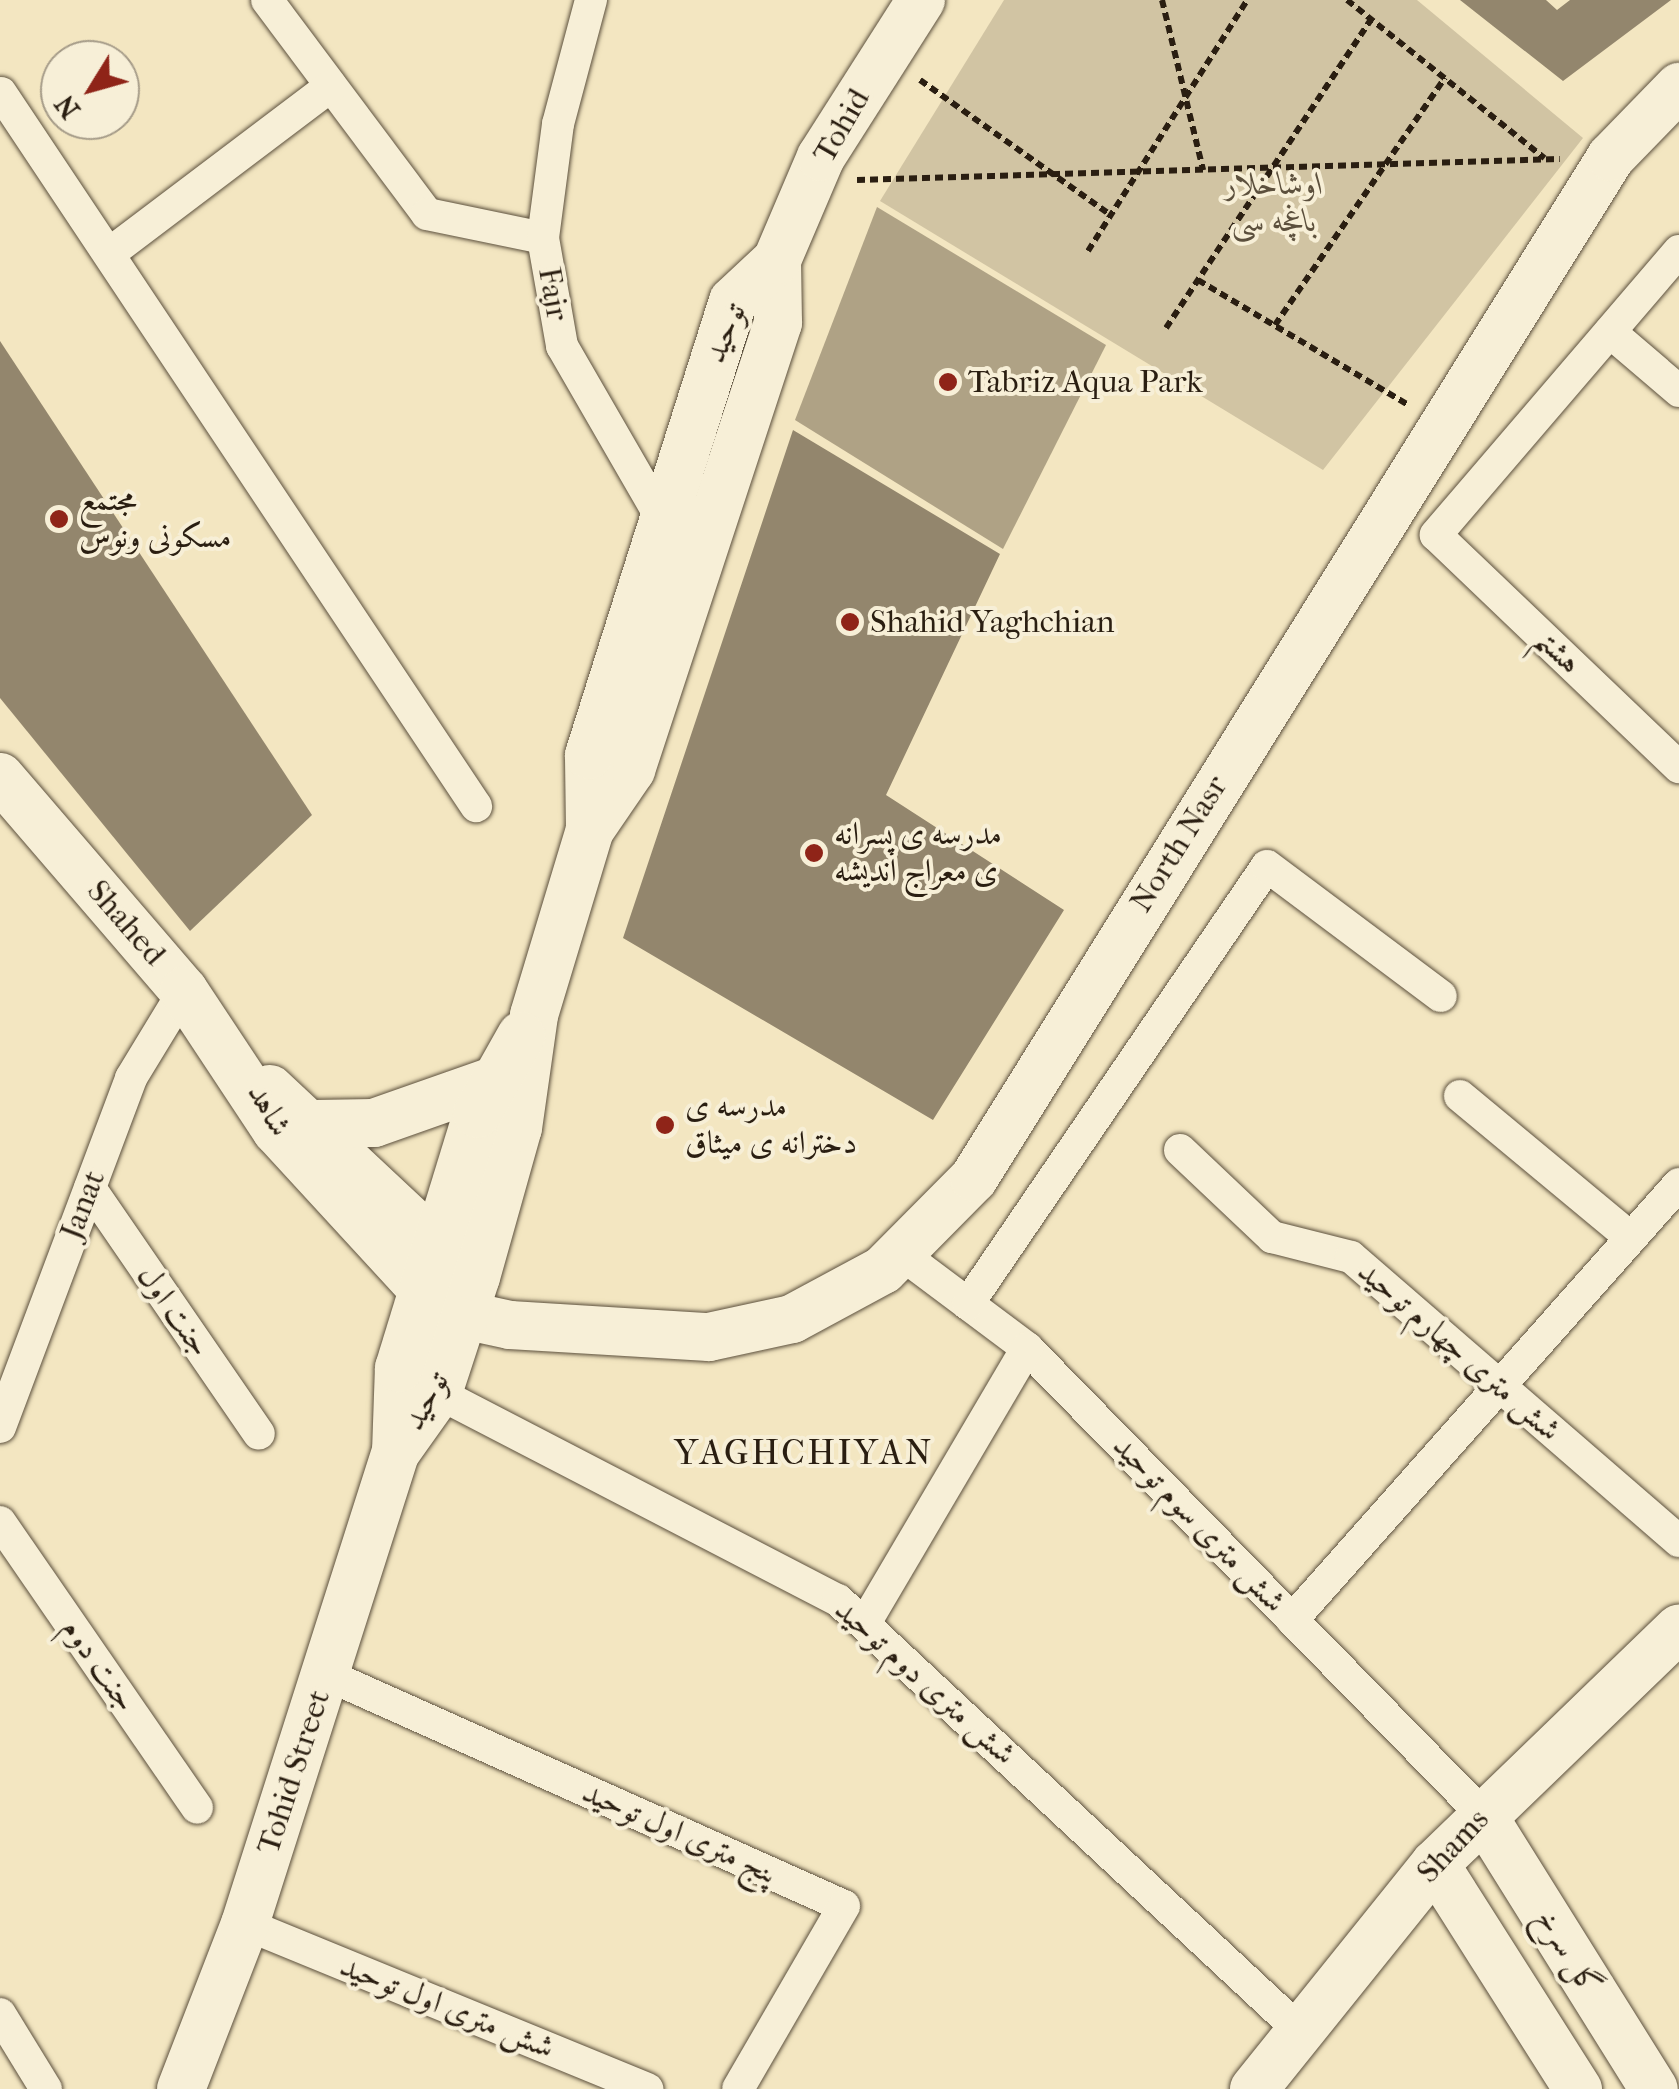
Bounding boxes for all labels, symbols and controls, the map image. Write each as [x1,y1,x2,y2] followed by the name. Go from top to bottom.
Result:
[40,40,140,140] north arrow
[806,82,878,170] street label: Tohid
[48,89,87,126] text: N
[1224,166,1324,241] park label: اوشاخلار باغچه سی
[529,264,577,324] street label: Fajr
[695,297,755,369] street label: توحید
[968,363,1203,401] place label: Tabriz Aqua Park
[937,371,959,393] marker: Tabriz Aqua Park
[79,482,231,557] place label: مجتمع مسکونی ونوس
[48,508,70,530] marker: مجتمع مسکونی ونوس
[870,603,1115,641] place label: Shahid Yaghchian
[839,611,861,633] marker: Shahid Yaghchian
[1526,620,1590,682] street label: هشتم
[1122,769,1236,919] street label: North Nasr
[834,816,1002,891] place label: مدرسه ی پسرانه ی معراج اندیشه
[803,842,825,864] marker: مدرسه ی پسرانه ی معراج اندیشه
[79,873,173,973] street label: Shahed
[239,1077,299,1143] street label: شاهد
[685,1088,857,1163] place label: مدرسه ی دخترانه ی میثاق
[654,1114,676,1136] marker: مدرسه ی دخترانه ی میثاق
[52,1165,114,1245] street label: Janat
[1350,1252,1568,1450] street label: شش متری چهارم توحید
[129,1258,219,1364] street label: جنت اول
[394,1365,458,1437] street label: توحید
[1104,1427,1294,1621] street label: شش متری سوم توحید
[674,1432,934,1474] district label: YAGHCHIYAN
[827,1591,1023,1773] street label: شش متری دوم توحید
[53,1611,145,1719] street label: جنت دوم
[249,1685,339,1859] street label: Tohid Street
[576,1773,784,1893] street label: پنج متری اول توحید
[1409,1801,1497,1891] street label: Shams
[1527,1902,1609,2002] street label: گل سرخ
[334,1947,560,2067] street label: شش متری اول توحید

